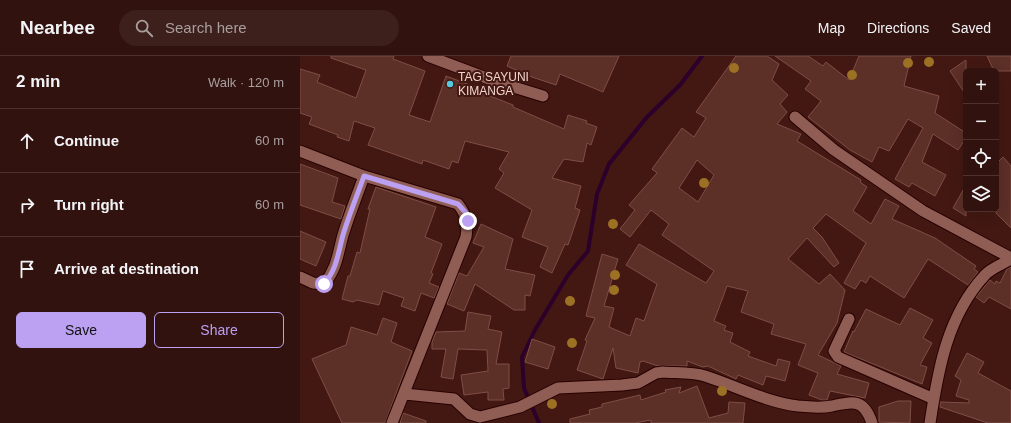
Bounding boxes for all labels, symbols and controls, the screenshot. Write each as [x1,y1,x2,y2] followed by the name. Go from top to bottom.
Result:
[119,10,399,46] search box
[20,17,95,38] text: Nearbee
[133,17,155,39] icon: search
[165,19,247,36] text: Search here
[818,20,845,36] text: Map
[867,20,929,36] text: Directions
[951,20,991,36] text: Saved
[963,68,999,212] map controls
[963,68,999,104] button: +
[458,70,529,98] place label: TAG SAYUNI KIMANGA
[16,72,60,91] text: 2 min
[208,75,284,90] text: Walk · 120 m
[445,79,455,89] marker: TAG SAYUNI KIMANGA
[963,104,999,140] button: −
[16,130,38,152] icon: ahead
[54,132,119,149] text: Continue
[255,133,284,148] text: 60 m
[963,140,999,176] button: locate
[963,176,999,212] button: layers
[16,194,38,216] icon: right
[54,196,124,213] text: Turn right
[255,197,284,212] text: 60 m
[459,212,477,230] route end
[16,258,38,280] icon: arrive
[54,260,199,277] text: Arrive at destination
[315,275,333,293] route start
[16,312,146,348] button: Save
[154,312,284,348] button: Share

